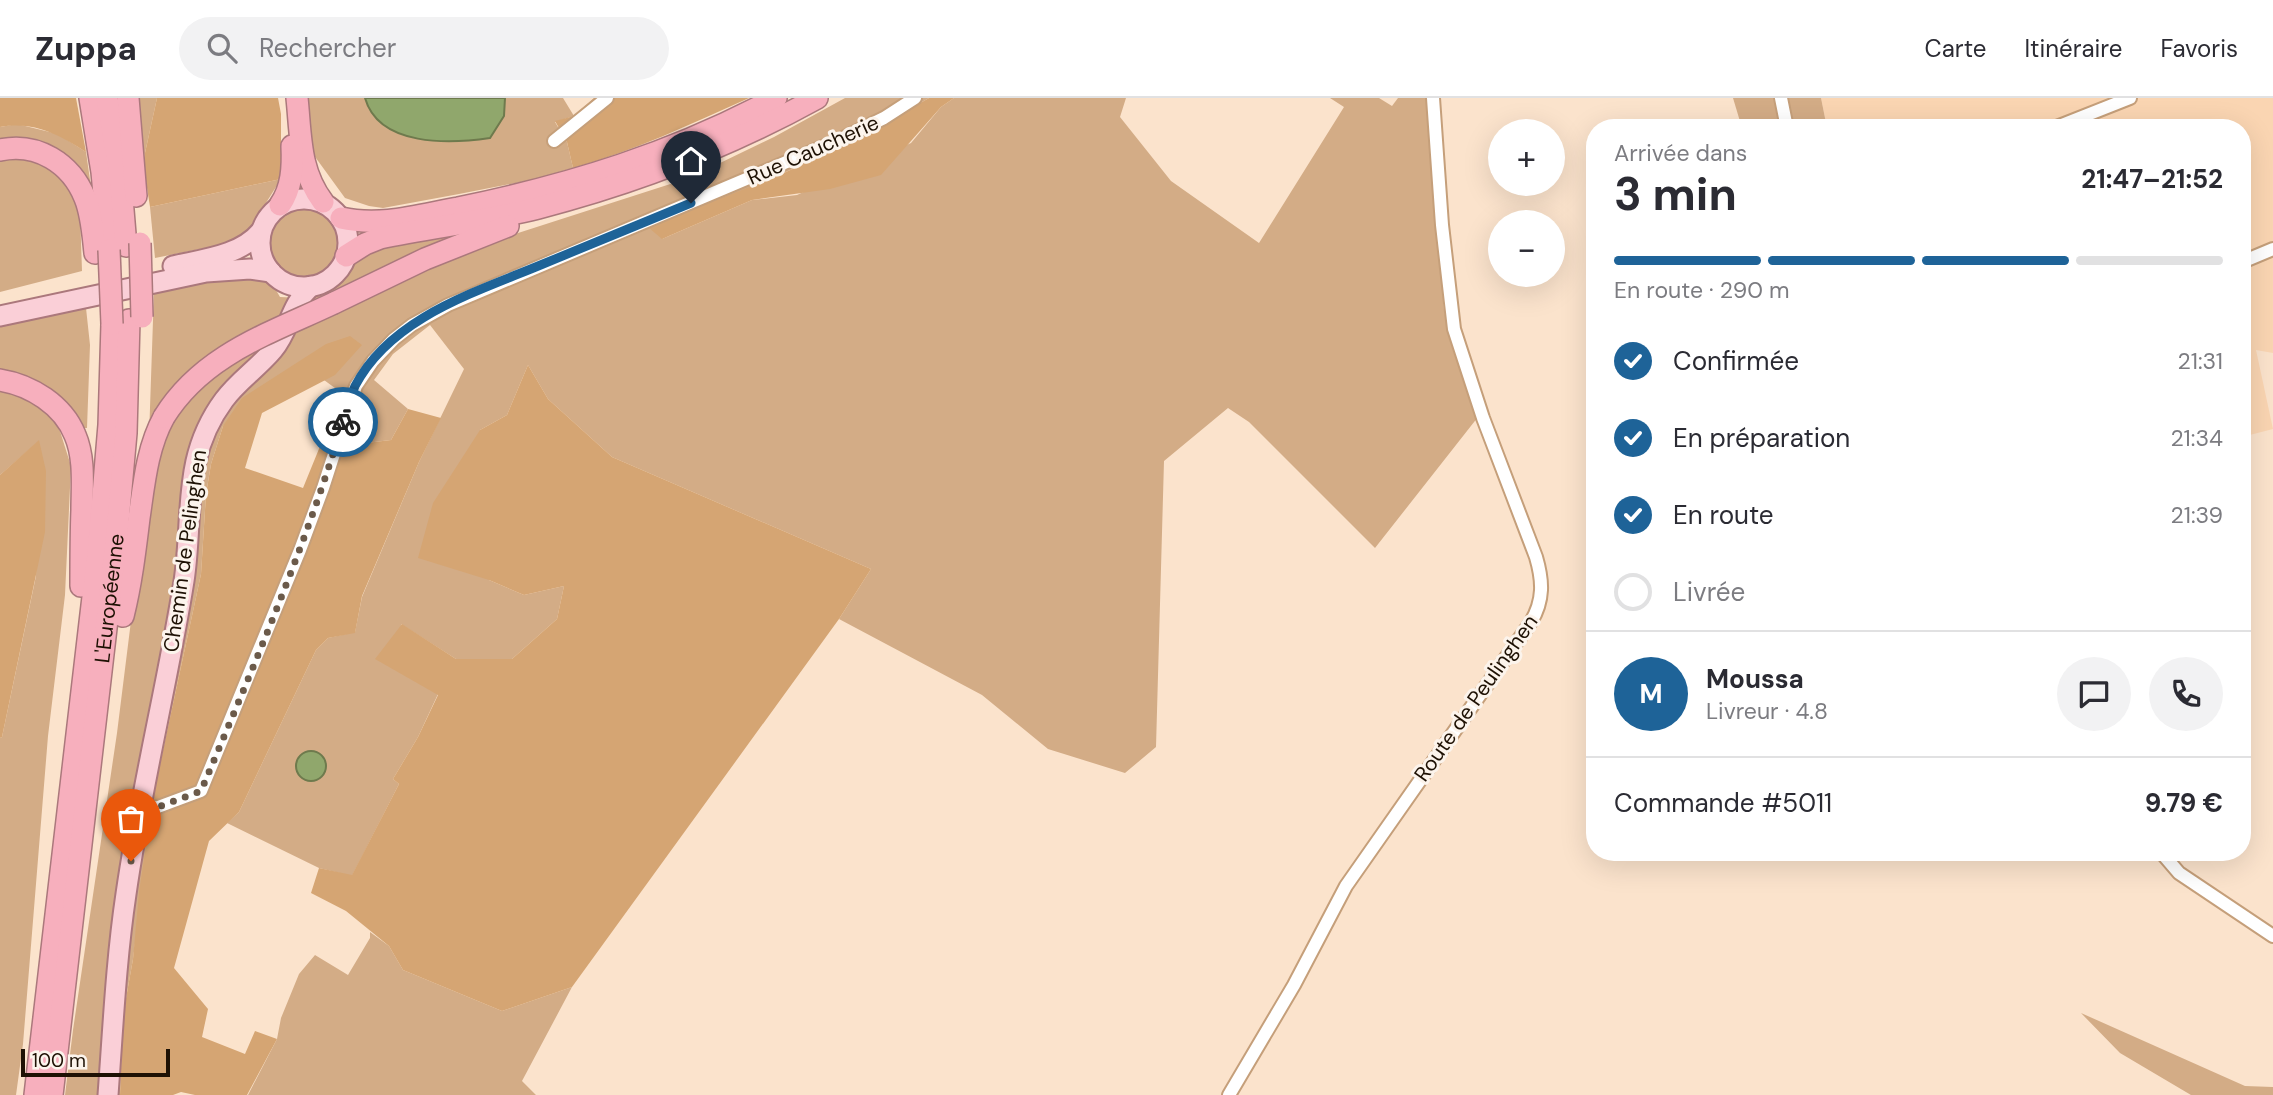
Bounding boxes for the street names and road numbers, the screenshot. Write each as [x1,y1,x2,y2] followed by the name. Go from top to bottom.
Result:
[743,108,883,192] street label: Rue Caucherie
[157,448,213,654] street label: Chemin de Pelinghen
[88,532,131,664] street label: L'Européenne
[1408,609,1544,787] street label: Route de Peulinghen

